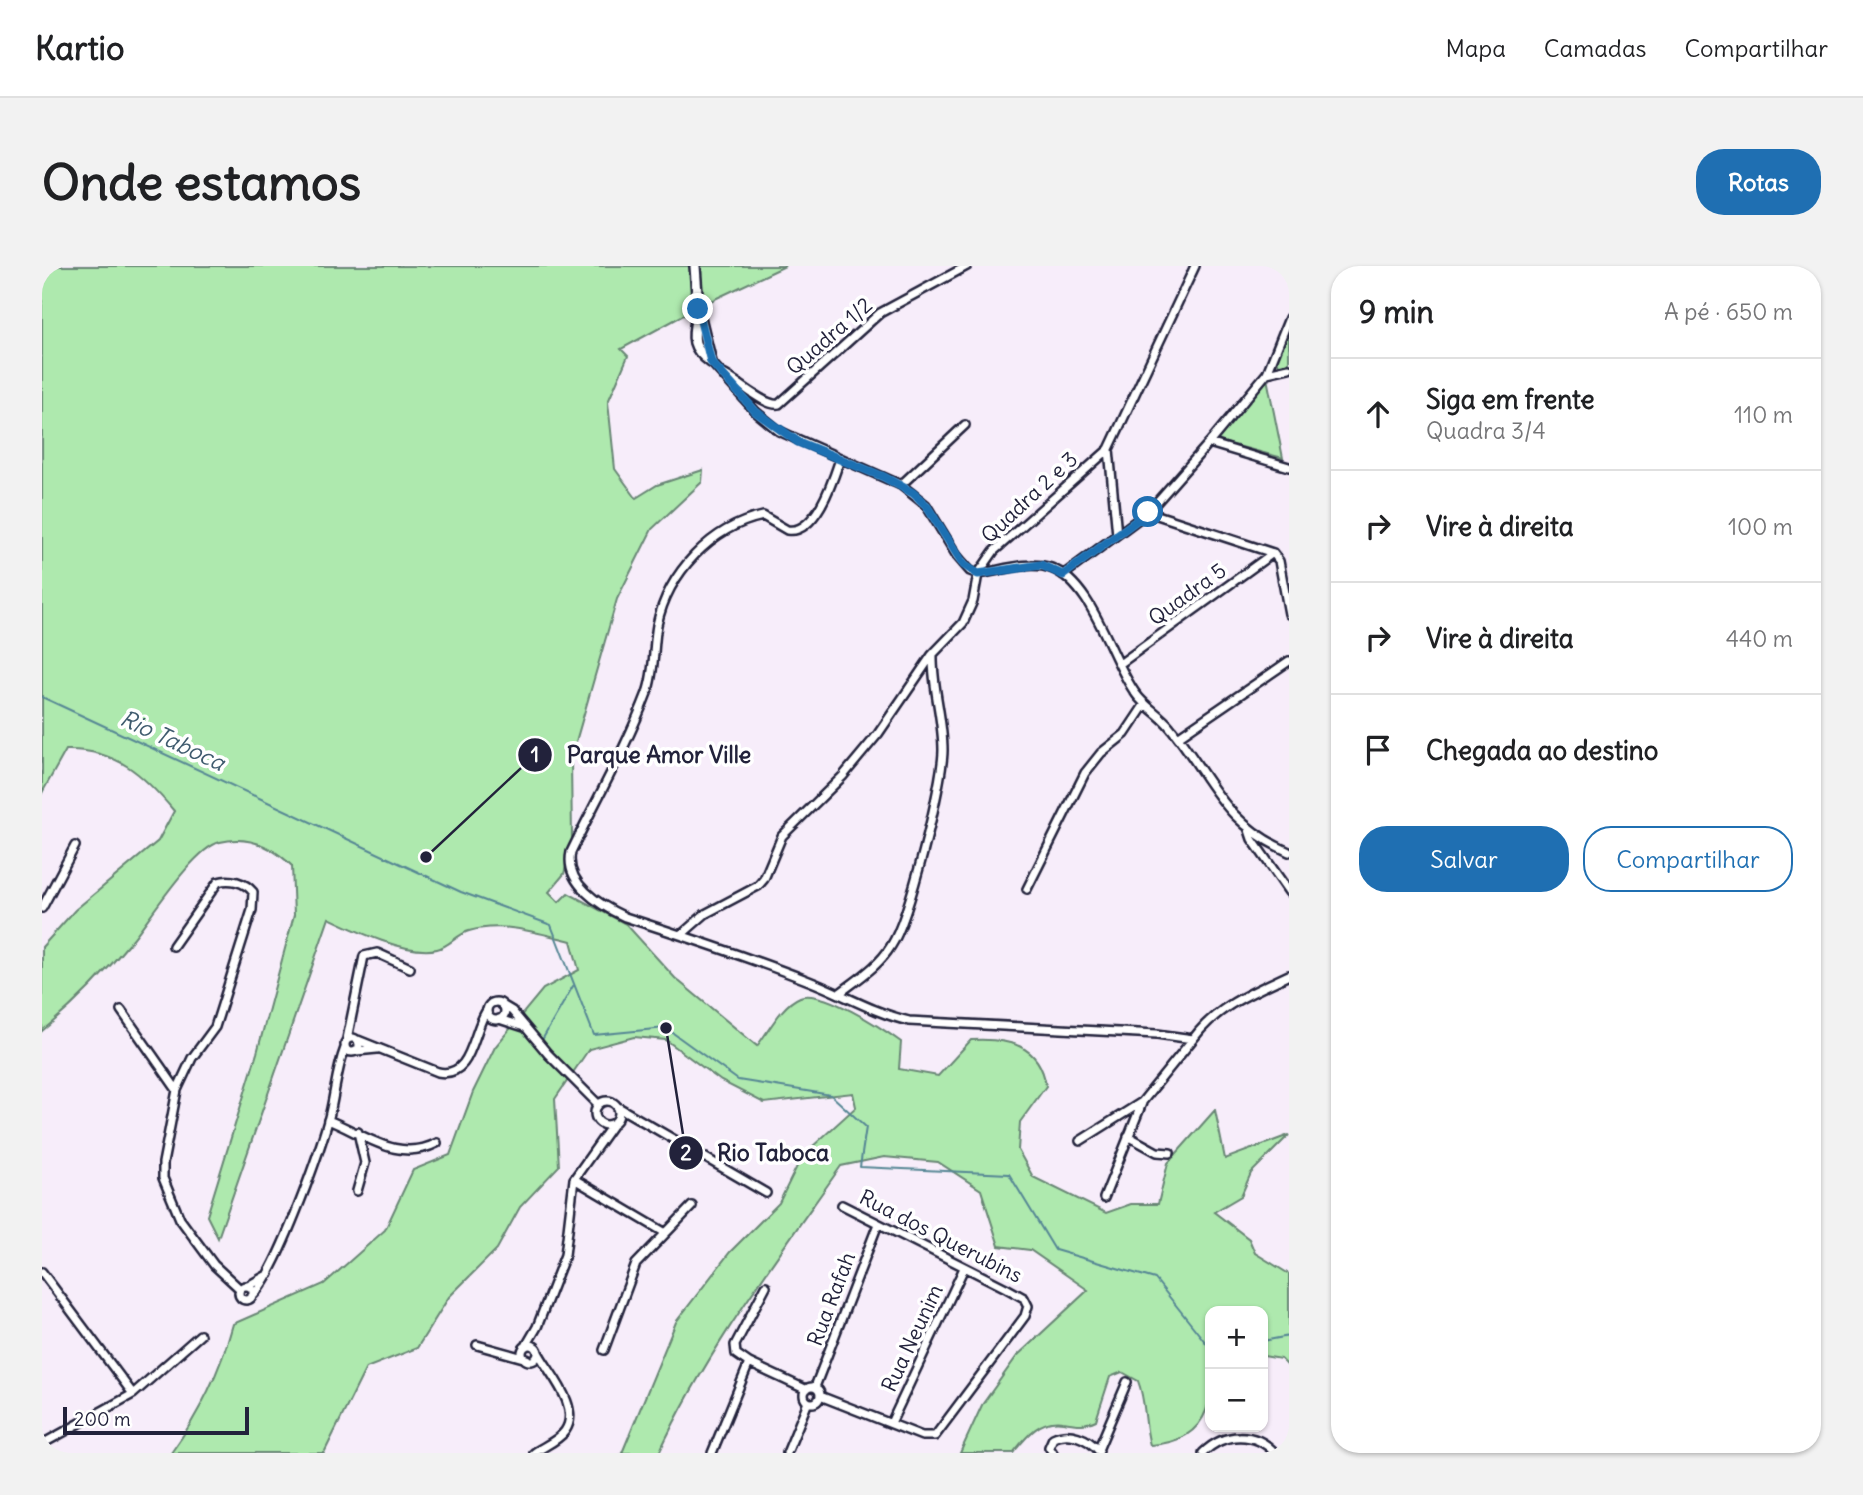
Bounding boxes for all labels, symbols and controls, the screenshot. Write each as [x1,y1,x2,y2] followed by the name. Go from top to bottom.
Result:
[35,27,125,69] text: Kartio
[1445,33,1506,63] text: Mapa
[1544,33,1647,63] text: Camadas
[1685,33,1828,63] text: Compartilhar
[1696,149,1821,215] button: Rotas
[42,152,361,213] text: Onde estamos
[780,291,878,381] street label: Quadra 1/2
[682,293,713,324] route end
[1359,293,1434,331] text: 9 min
[1664,297,1793,326] text: A pé · 650 m
[1426,383,1594,416] text: Siga em frente
[1359,395,1397,433] icon: ahead
[1734,400,1793,429] text: 110 m
[1426,416,1546,445] text: Quadra 3/4
[975,445,1083,549] street label: Quadra 2 e 3
[1132,496,1163,527] route start
[1359,507,1397,545] icon: right
[1426,510,1574,543] text: Vire à direita
[1728,512,1793,541] text: 100 m
[1143,557,1231,631] street label: Quadra 5
[1359,619,1397,657] icon: right
[1426,622,1574,655] text: Vire à direita
[1726,624,1793,653] text: 440 m
[116,703,232,778] water label: Rio Taboca
[1359,731,1397,769] icon: arrive
[518,733,765,777] callout: Parque Amor Ville
[1426,734,1658,767] text: Chegada ao destino
[567,740,751,769] text: Parque Amor Ville
[531,741,539,768] text: 1
[1359,826,1569,892] button: Salvar
[1583,826,1793,892] button: Compartilhar
[668,1131,843,1175] callout: Rio Taboca
[717,1138,829,1167] text: Rio Taboca
[680,1139,692,1166] text: 2
[855,1183,1027,1289] street label: Rua dos Querubins
[801,1248,861,1350] street label: Rua Rafah
[875,1280,949,1396] street label: Rua Neunim
[1205,1306,1268,1432] map controls
[1205,1306,1268,1369] button: +
[1205,1369,1268,1432] button: −
[63,1404,248,1436] scale bar
[74,1407,131,1431] text: 200 m

